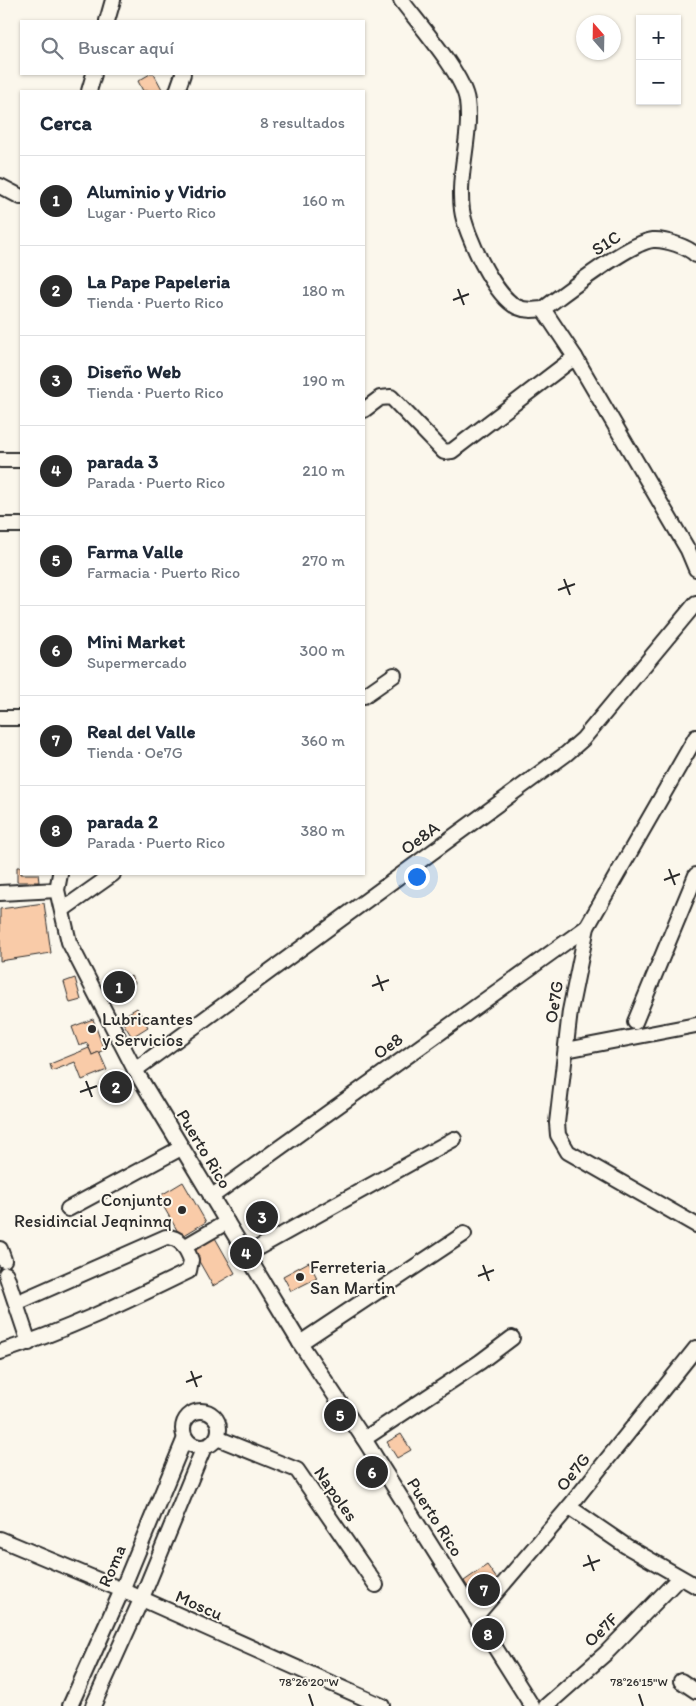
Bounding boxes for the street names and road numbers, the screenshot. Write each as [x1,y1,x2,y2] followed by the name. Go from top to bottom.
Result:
[587,226,625,260] street label: S1C
[396,816,444,859] street label: Oe8A
[540,979,568,1025] street label: Oe7G
[369,1028,407,1064] street label: Oe8
[172,1105,236,1193] street label: Puerto Rico
[551,1448,595,1496] street label: Oe7G
[309,1462,363,1526] street label: Napoles
[402,1473,468,1561] street label: Puerto Rico
[93,1541,131,1591] street label: Roma
[172,1585,226,1625] street label: Moscu
[579,1608,623,1652] street label: Oe7F

